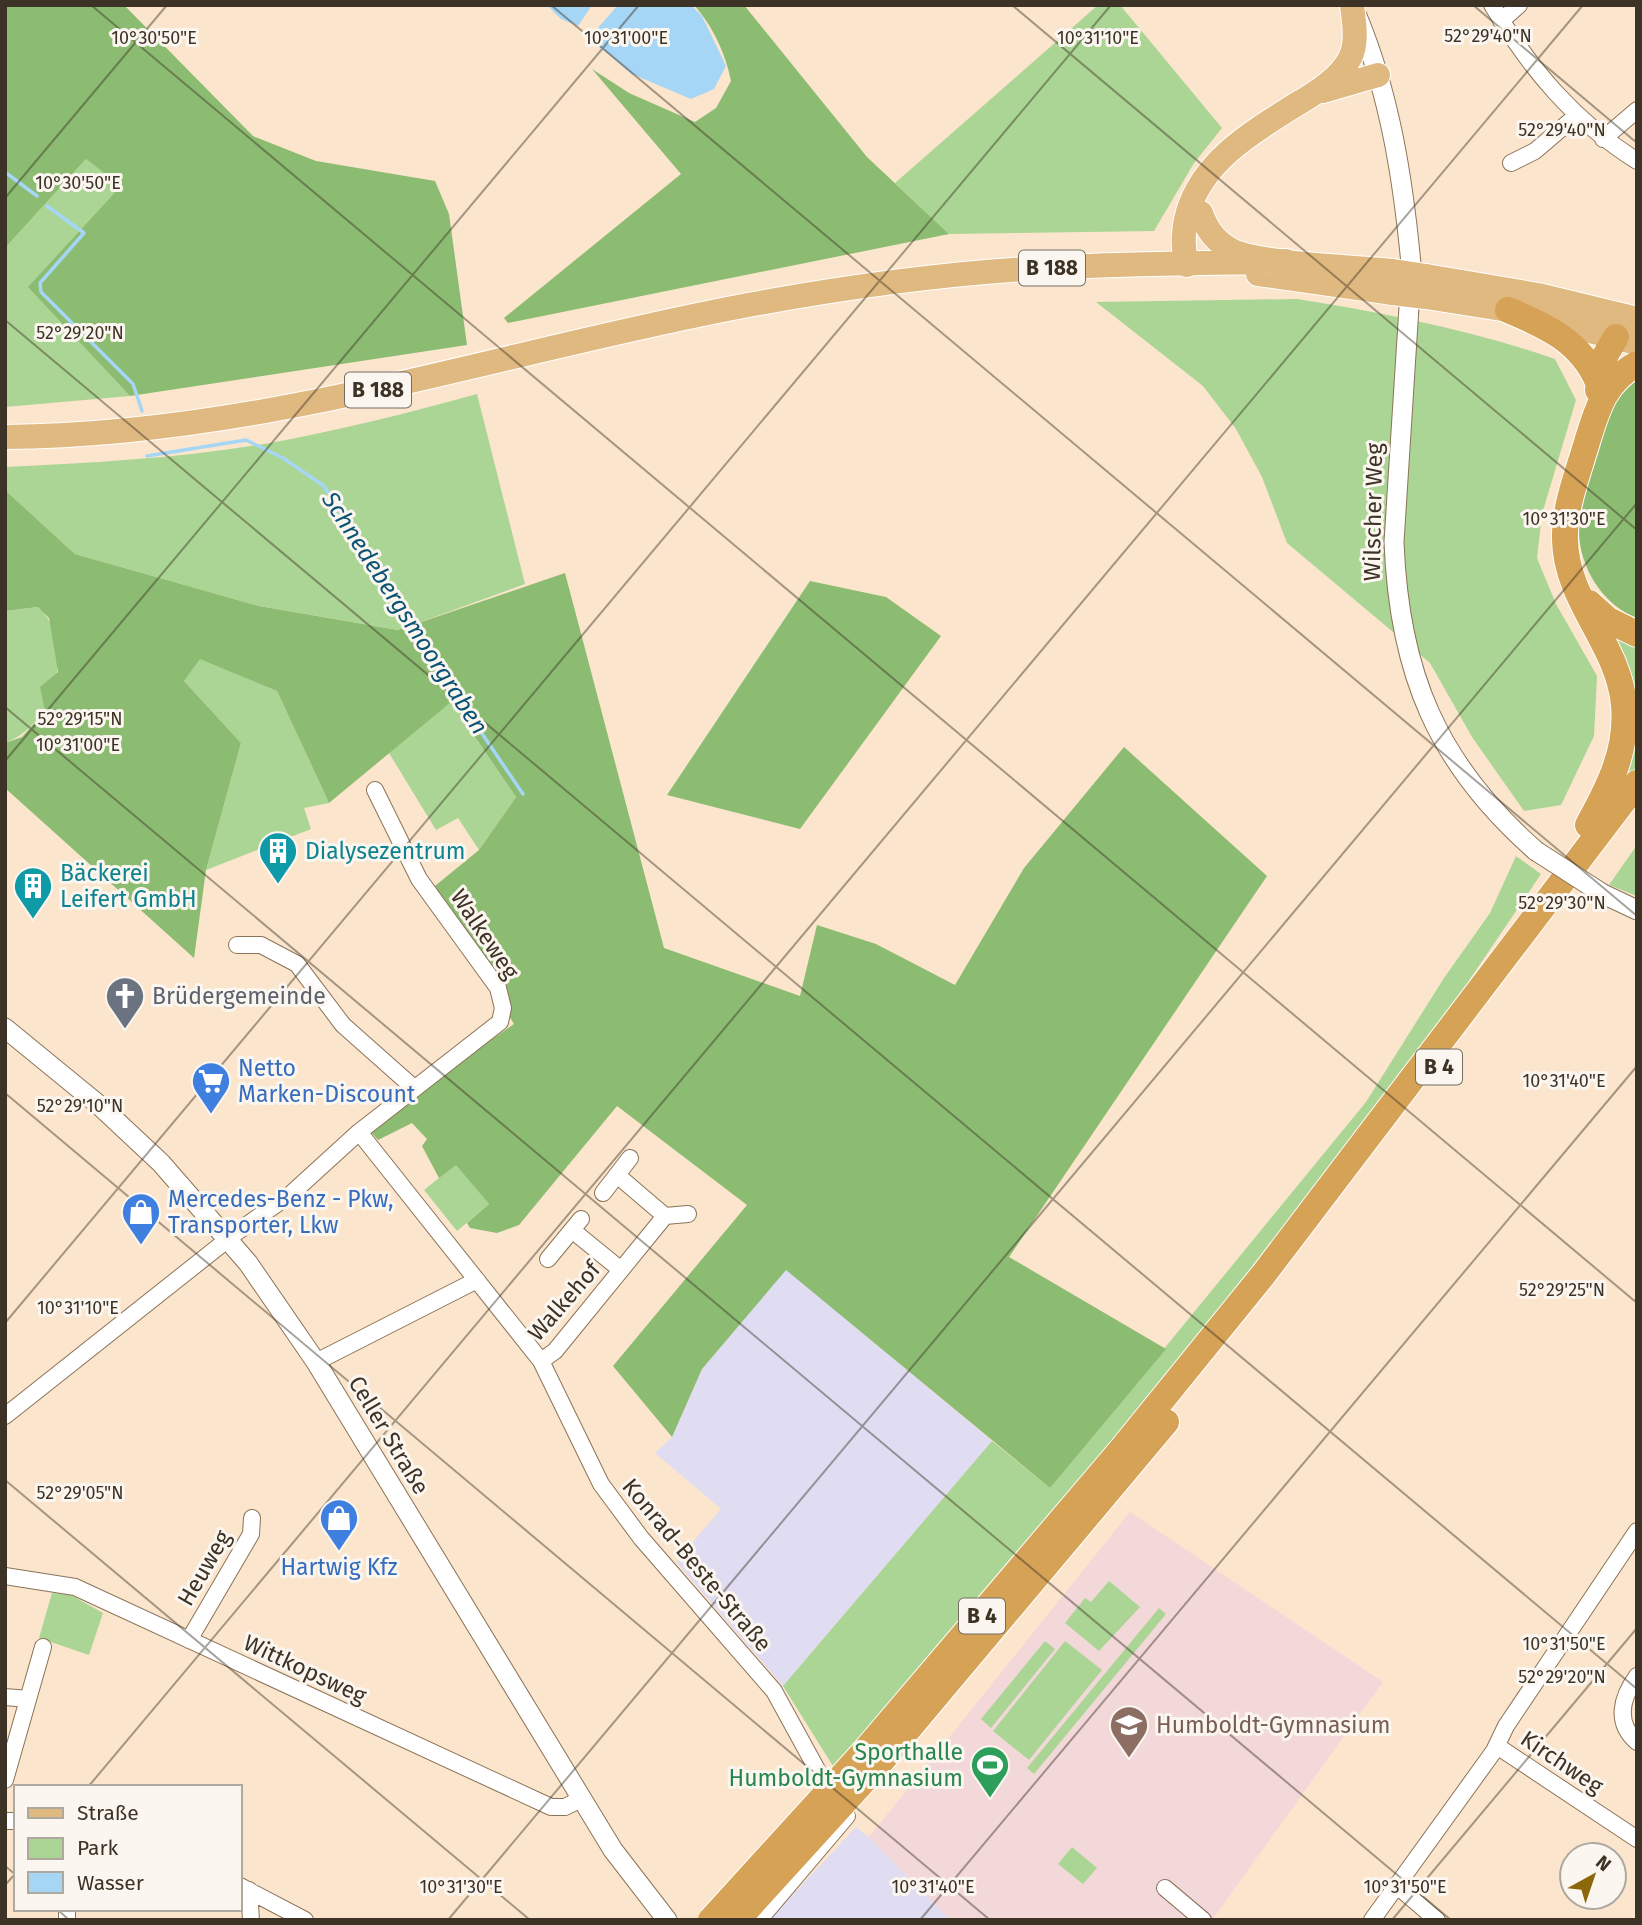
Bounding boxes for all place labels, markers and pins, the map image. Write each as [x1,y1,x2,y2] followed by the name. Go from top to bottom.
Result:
[257,830,299,885] building icon: Dialysezentrum
[305,837,466,865] place label: Dialysezentrum
[60,859,197,913] place label: Bäckerei Leifert GmbH
[12,865,54,920] building icon: Bäckerei Leifert GmbH
[104,975,146,1030] church icon: Brüdergemeinde
[152,982,326,1010] place label: Brüdergemeinde
[238,1054,416,1108] place label: Netto Marken-Discount
[190,1060,232,1115] supermarket icon: Netto Marken-Discount
[168,1185,394,1239] place label: Mercedes-Benz - Pkw, Transporter, Lkw
[120,1191,162,1246] shop icon: Mercedes-Benz - Pkw, Transporter, Lkw
[318,1497,360,1552] shop icon: Hartwig Kfz
[280,1553,398,1581] place label: Hartwig Kfz
[1108,1704,1150,1759] school or university icon: Humboldt-Gymnasium
[1156,1711,1391,1739] place label: Humboldt-Gymnasium
[729,1738,963,1792] place label: Sporthalle Humboldt-Gymnasium
[969,1744,1011,1799] sports icon: Sporthalle Humboldt-Gymnasium

